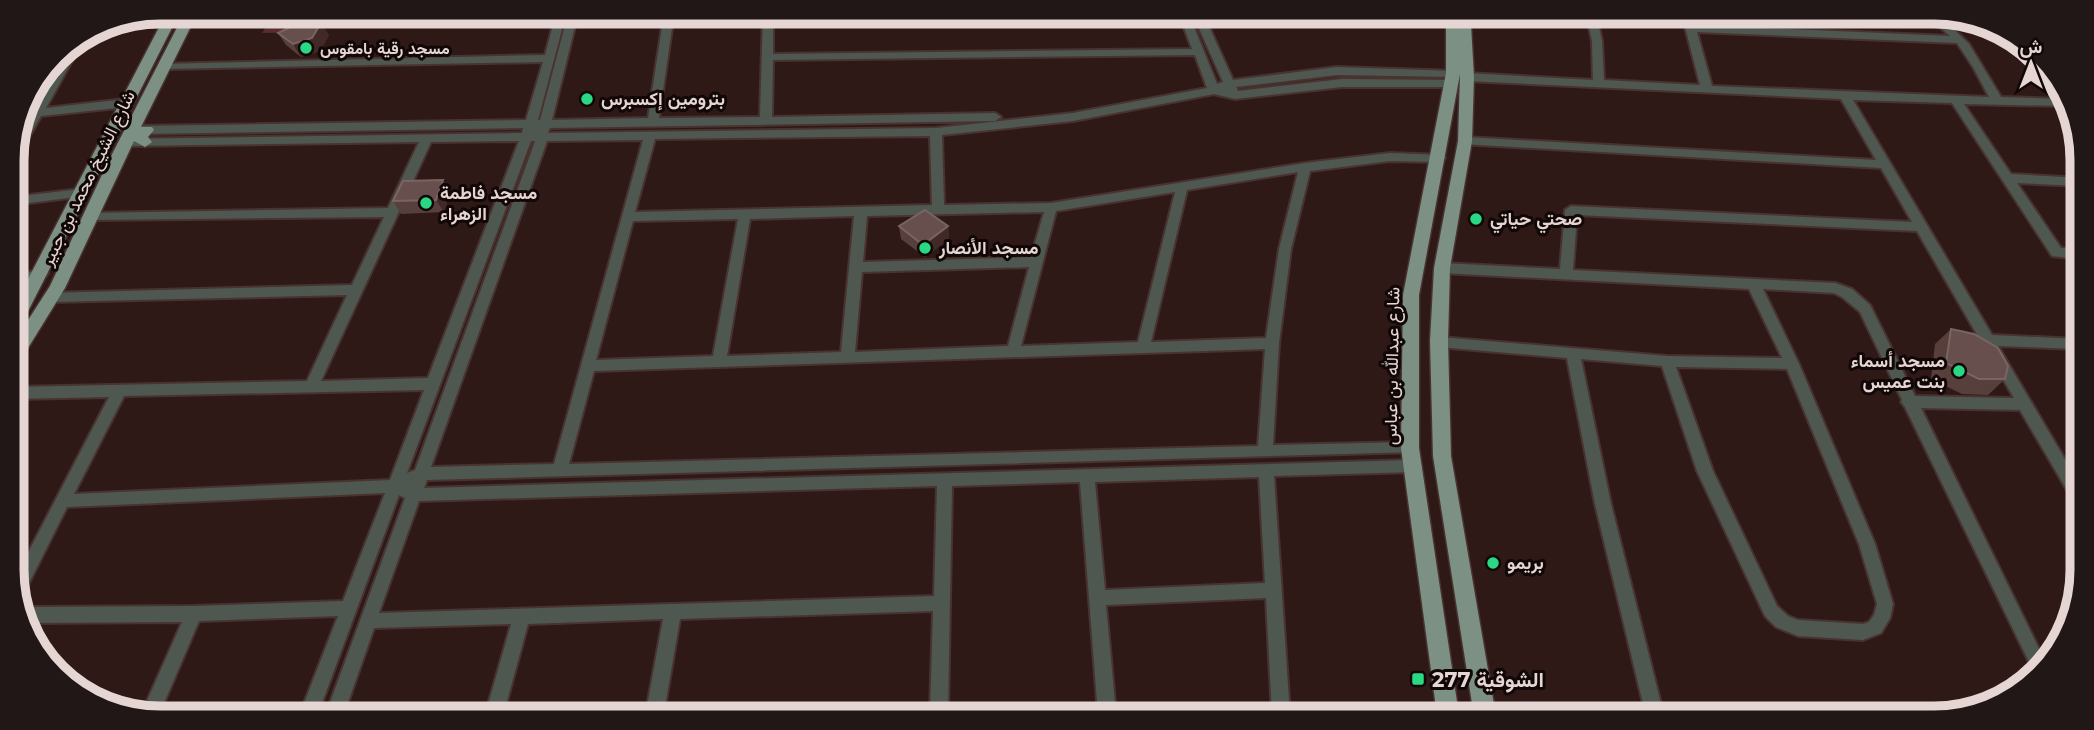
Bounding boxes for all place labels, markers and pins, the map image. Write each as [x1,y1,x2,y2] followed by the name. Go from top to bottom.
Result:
[320,39,450,59] place label: مسجد رقية بامقوس
[298,40,314,56] marker: مسجد رقية بامقوس
[601,88,725,111] place label: بترومين إكسبرس
[579,91,595,107] marker: بترومين إكسبرس
[440,182,537,225] place label: مسجد فاطمة الزهراء
[418,195,434,211] marker: مسجد فاطمة الزهراء
[1490,208,1582,234] place label: صحتي حياتي
[1468,211,1484,227] marker: صحتي حياتي
[938,237,1039,259] place label: مسجد الأنصار
[917,240,933,256] marker: مسجد الأنصار
[1851,350,1945,393] place label: مسجد أسماء بنت عميس
[1951,363,1967,379] marker: مسجد أسماء بنت عميس
[1507,552,1544,574] place label: بريمو
[1485,555,1501,571] marker: بريمو
[1432,667,1544,693] place label: الشوقية 277
[1410,671,1426,687] marker: الشوقية 277

